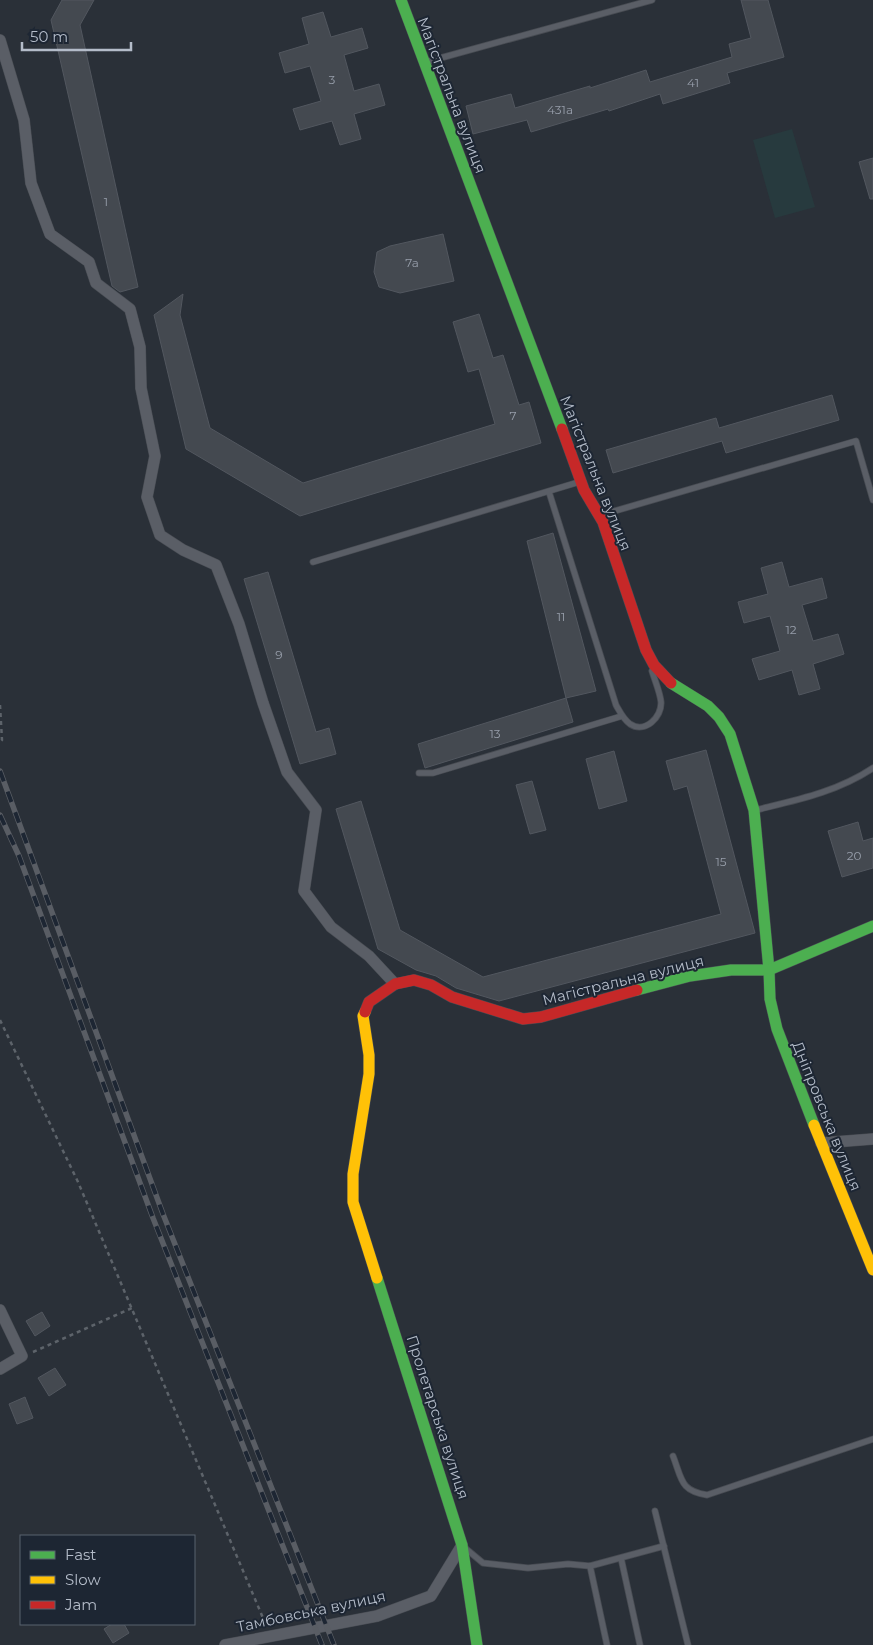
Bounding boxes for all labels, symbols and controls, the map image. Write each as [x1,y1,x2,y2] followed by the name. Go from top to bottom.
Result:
[413,14,491,176] street label: Магістральна вулиця
[22,20,131,52] scale bar
[30,27,68,46] text: 50 m
[329,72,336,87] house number: 3
[687,75,699,90] house number: 41
[547,102,573,117] house number: 431а
[104,194,108,209] house number: 1
[405,255,419,270] house number: 7а
[556,393,636,553] street label: Магістральна вулиця
[509,408,517,423] house number: 7
[557,609,565,624] house number: 11
[785,622,797,637] house number: 12
[275,647,283,662] house number: 9
[489,726,501,741] house number: 13
[847,848,861,863] house number: 20
[715,854,727,869] house number: 15
[540,951,706,1009] street label: Магістральна вулиця
[788,1038,866,1194] street label: Дніпровська вулиця
[403,1333,473,1501] street label: Пролетарська вулиця
[20,1535,195,1625] legend
[65,1545,96,1564] text: Fast
[65,1570,101,1589] text: Slow
[235,1586,387,1636] street label: Тамбовська вулиця
[64,1595,97,1614] text: Jam

